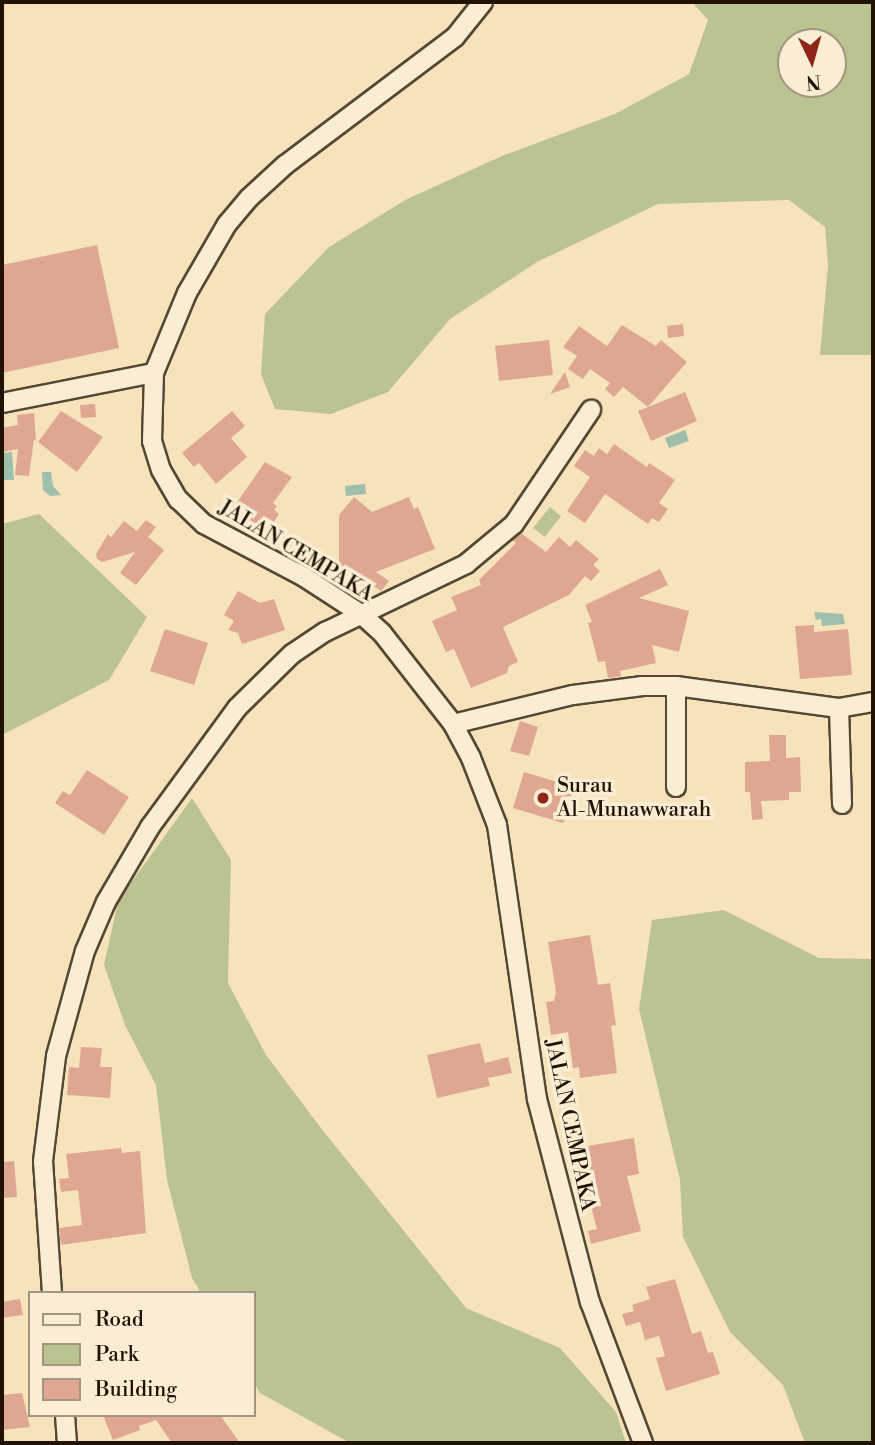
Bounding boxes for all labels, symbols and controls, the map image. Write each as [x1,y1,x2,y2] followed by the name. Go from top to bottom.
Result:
[777,28,847,98] north arrow
[805,69,822,95] text: N
[214,495,378,607] street label: JALAN CEMPAKA
[557,773,711,823] place label: Surau Al-Munawwarah
[535,790,551,806] marker: Surau Al-Munawwarah
[539,1037,601,1213] street label: JALAN CEMPAKA
[28,1291,256,1417] legend
[95,1307,144,1333] text: Road
[95,1342,139,1368] text: Park
[95,1377,177,1403] text: Building

